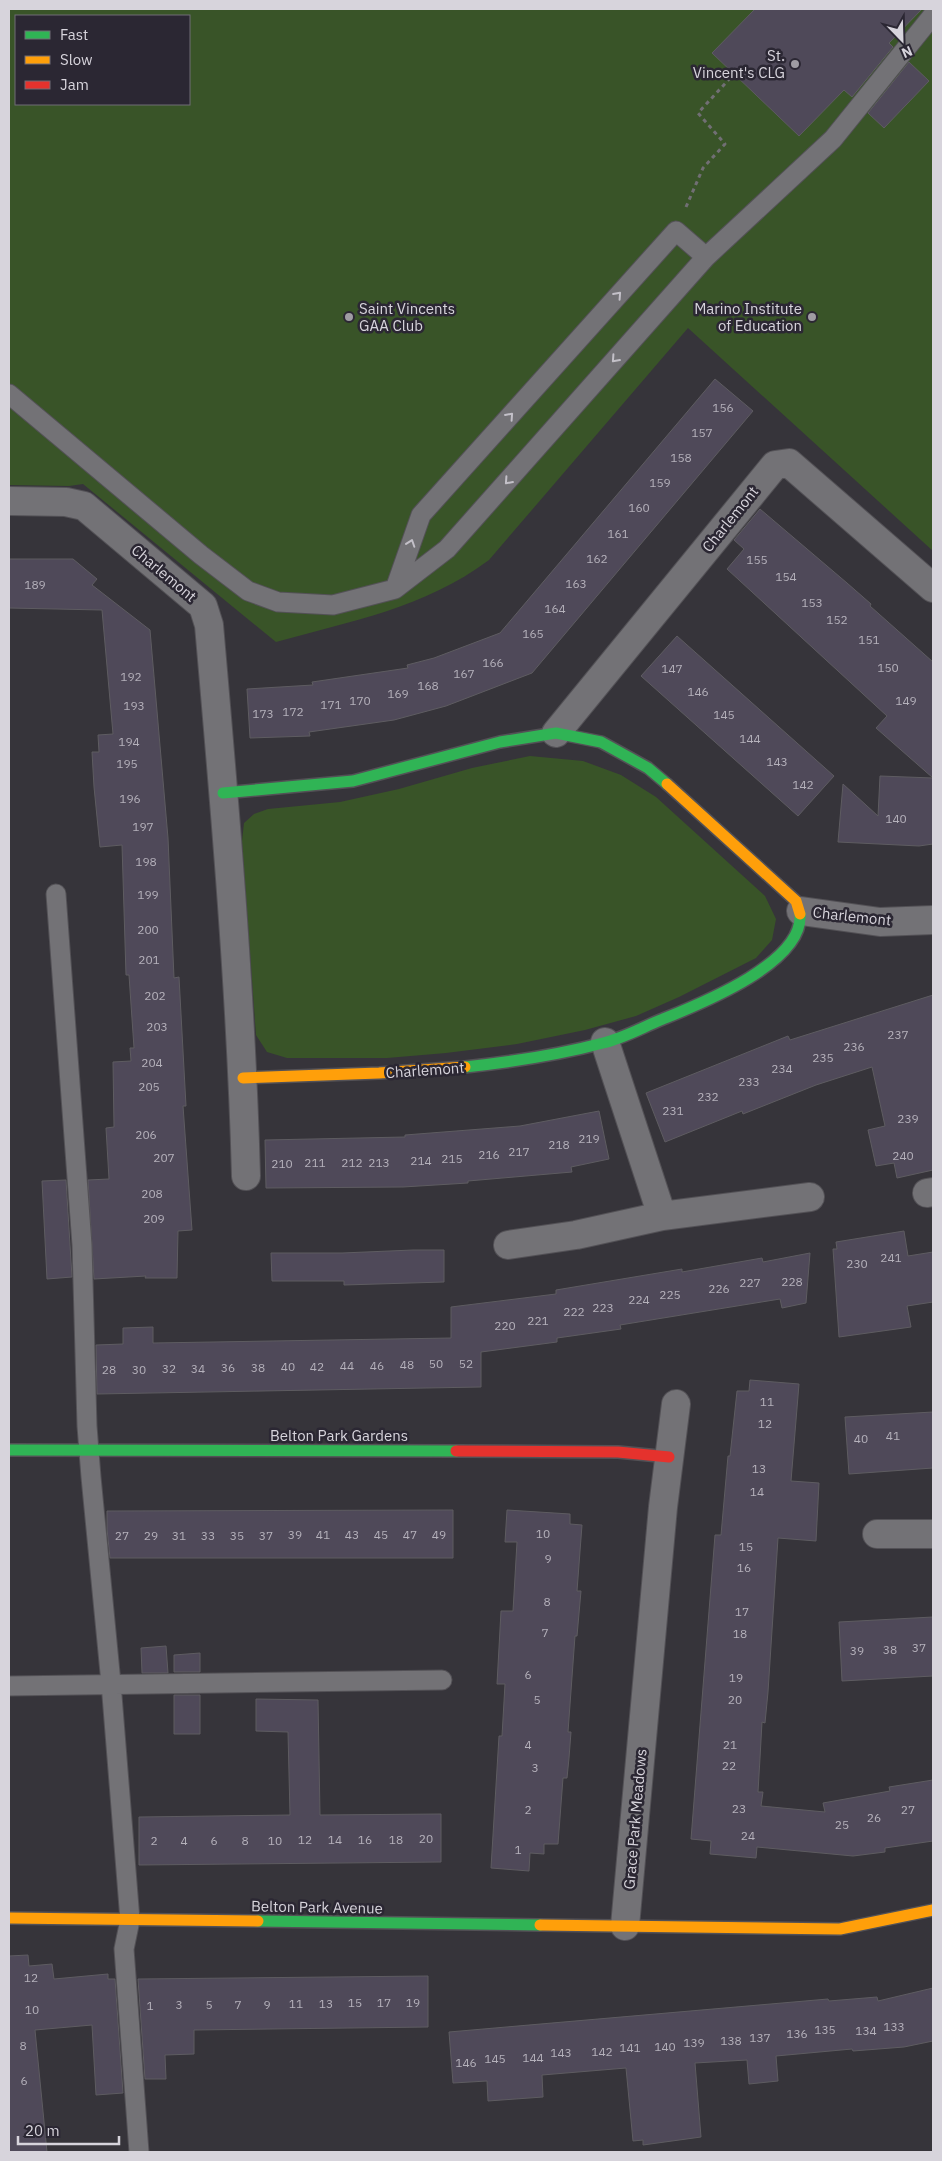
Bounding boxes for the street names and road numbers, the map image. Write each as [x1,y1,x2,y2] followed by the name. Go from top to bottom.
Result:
[698,482,762,556] street label: Charlemont
[128,540,200,606] street label: Charlemont
[812,902,892,930] street label: Charlemont
[385,1058,465,1082] street label: Charlemont
[270,1426,408,1445] street label: Belton Park Gardens
[619,1748,651,1890] street label: Grace Park Meadows
[251,1896,383,1918] street label: Belton Park Avenue

